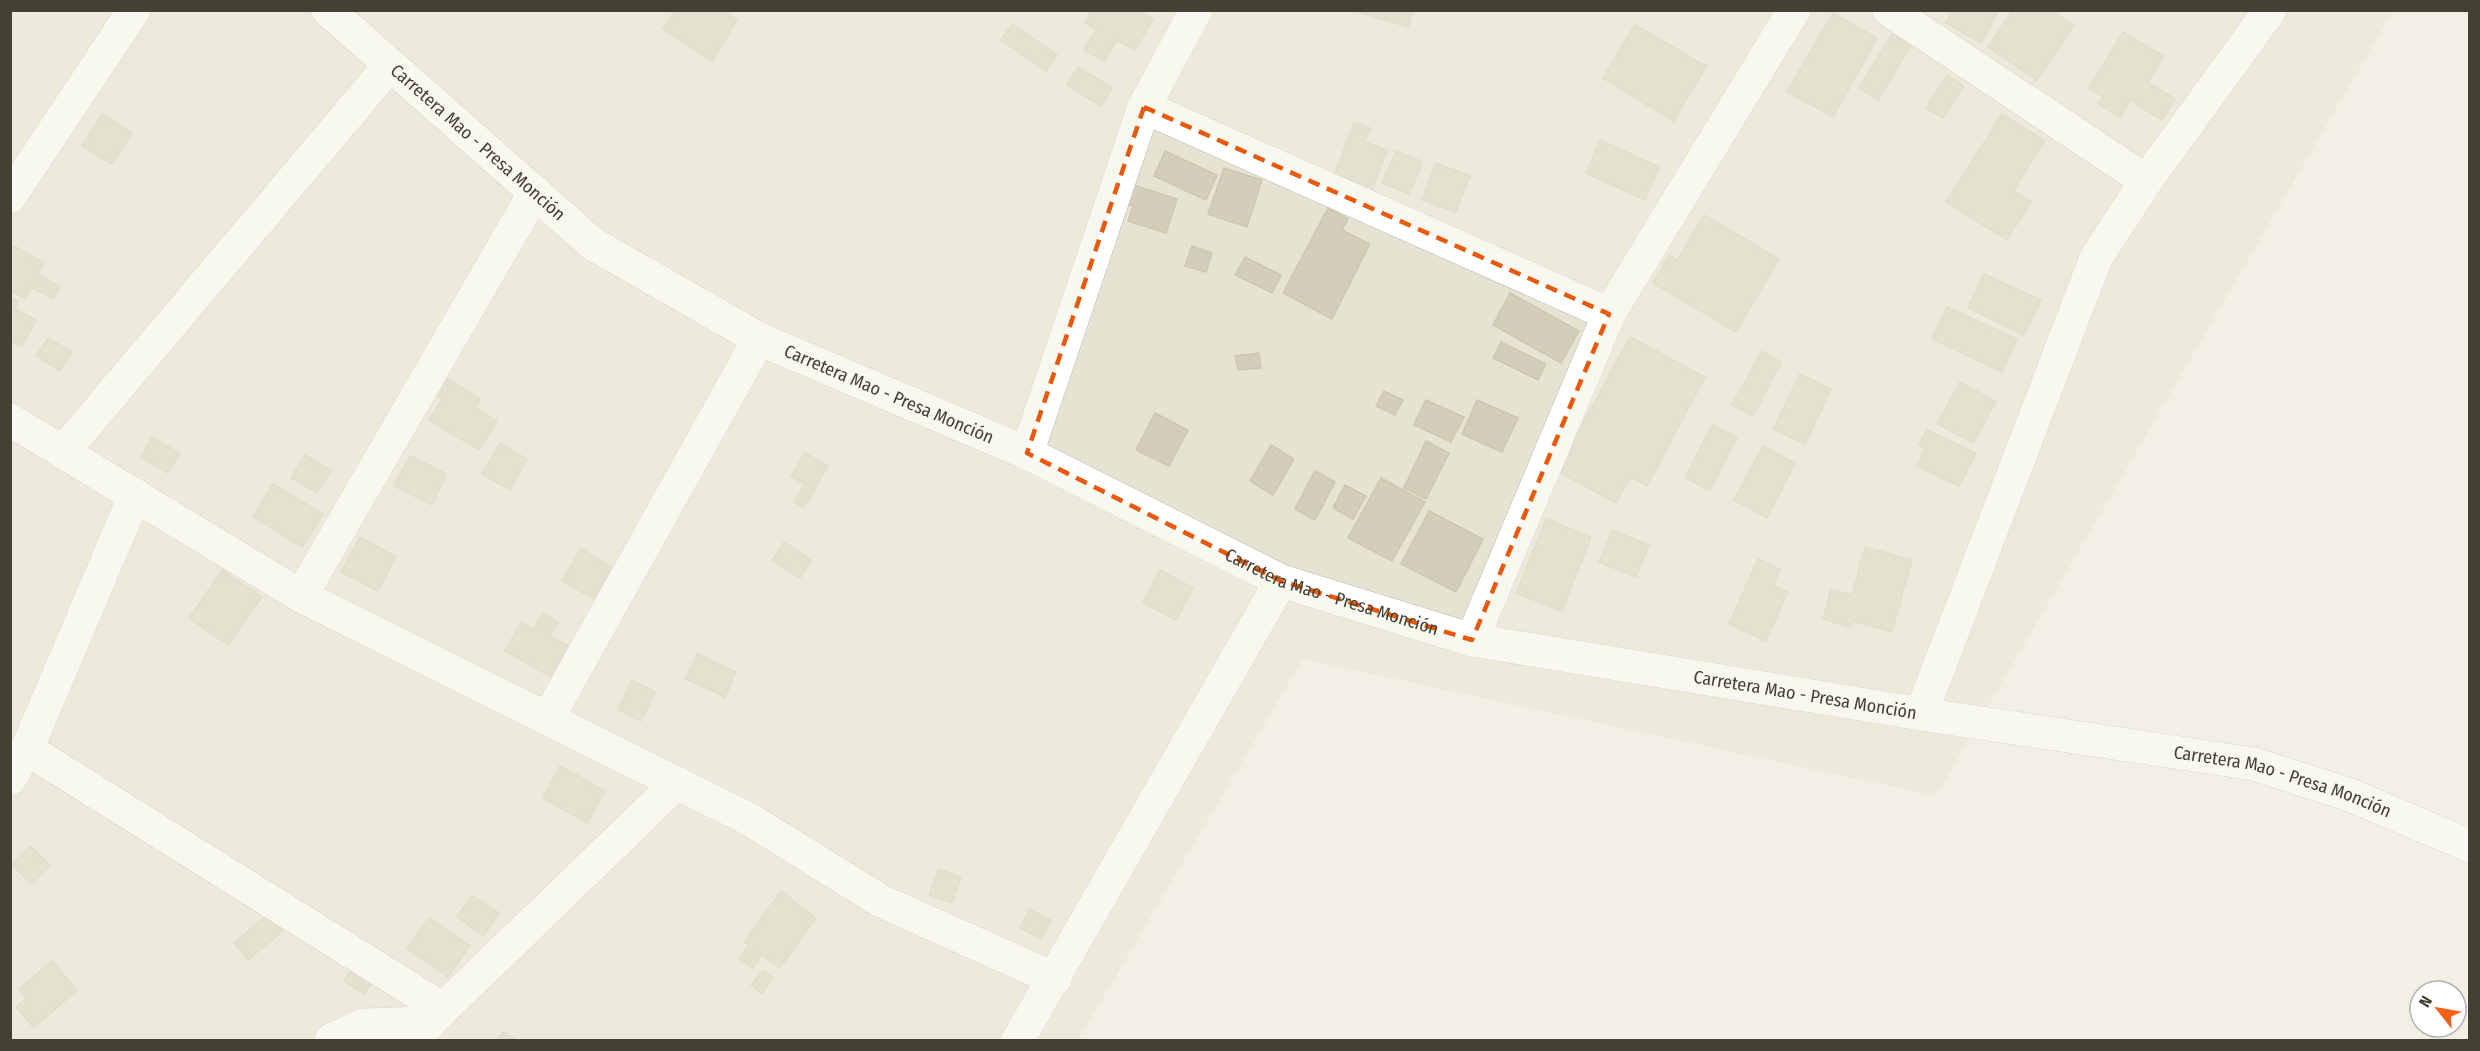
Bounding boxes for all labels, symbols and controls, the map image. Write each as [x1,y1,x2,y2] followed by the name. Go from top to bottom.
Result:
[386,59,570,225] street label: Carretera Mao - Presa Monción
[781,340,997,449] street label: Carretera Mao - Presa Monción
[1221,544,1441,640] street label: Carretera Mao - Presa Monción
[1692,666,1918,724] street label: Carretera Mao - Presa Monción
[2172,741,2395,822] street label: Carretera Mao - Presa Monción
[2408,979,2468,1039] north arrow
[2415,993,2436,1011] text: N

